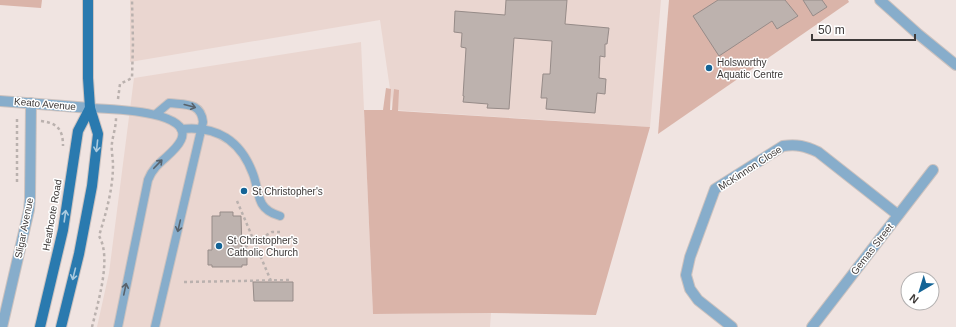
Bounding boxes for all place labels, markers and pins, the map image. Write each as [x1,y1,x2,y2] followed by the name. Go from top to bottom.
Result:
[717,57,784,80] place label: Holsworthy Aquatic Centre
[704,63,714,73] marker: Holsworthy Aquatic Centre
[239,186,249,196] marker: St Christopher's
[252,186,323,197] place label: St Christopher's
[227,235,298,258] place label: St Christopher's Catholic Church
[214,241,224,251] marker: St Christopher's Catholic Church

